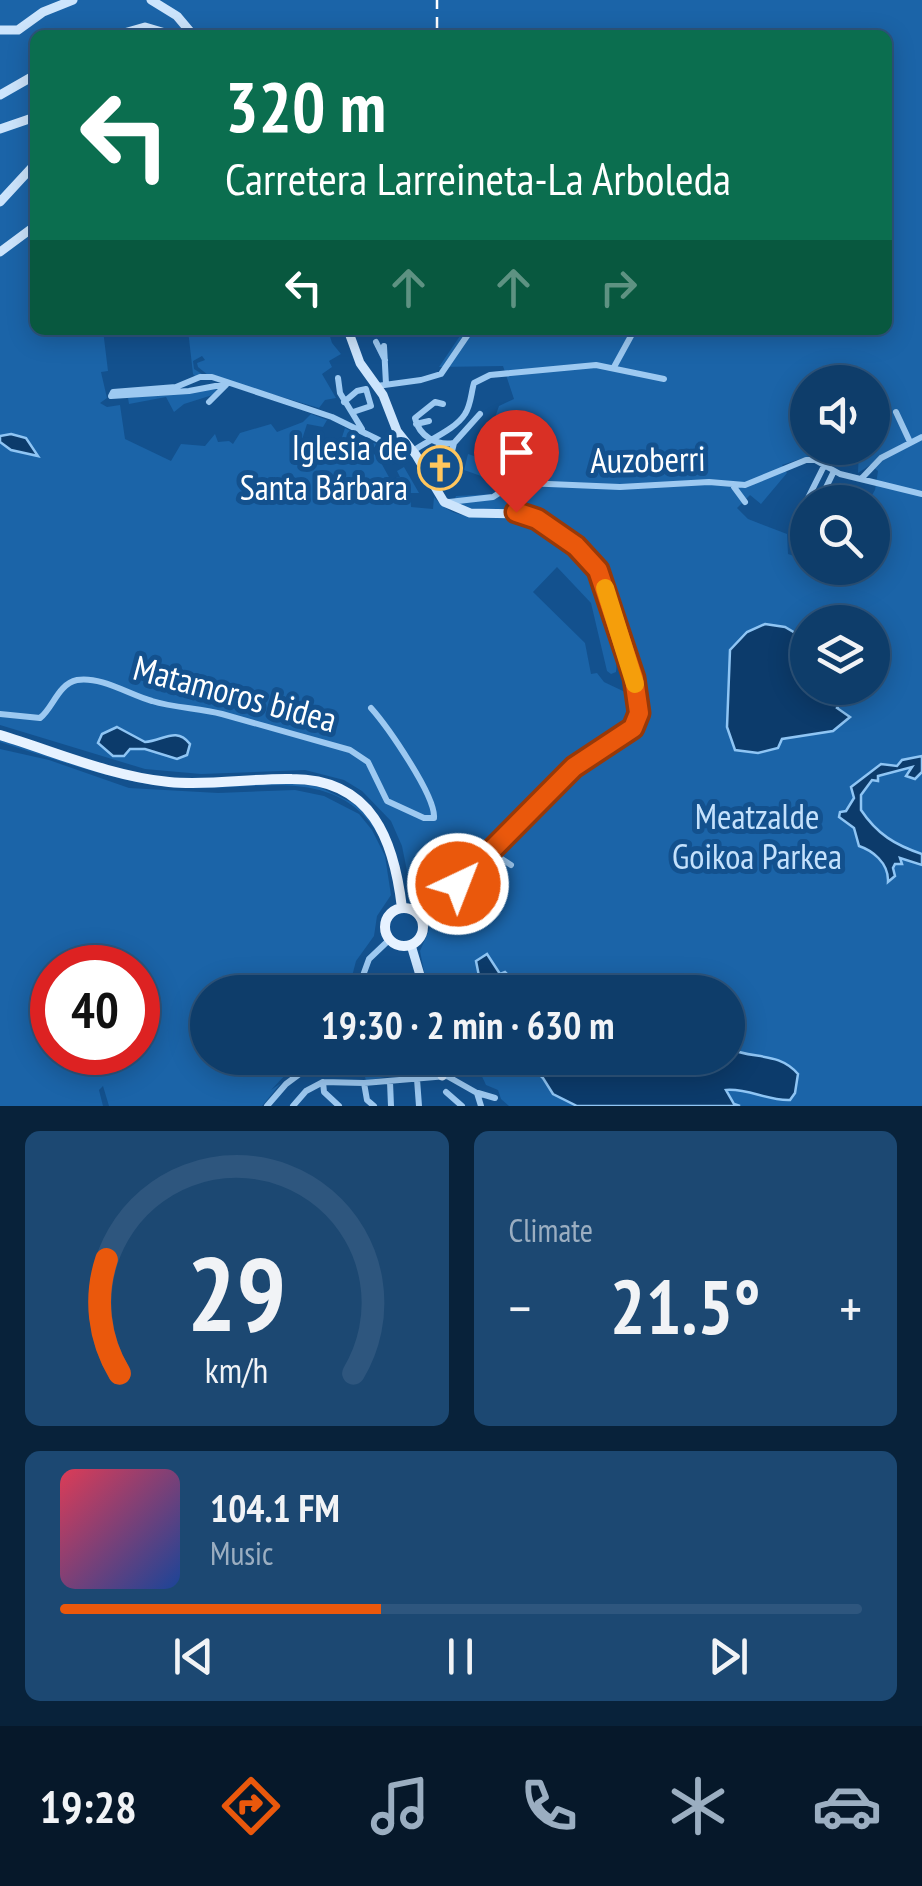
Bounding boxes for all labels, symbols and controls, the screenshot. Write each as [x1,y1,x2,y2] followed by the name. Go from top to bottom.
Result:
[225,61,386,151] text: 320 m
[60,70,190,200] icon: left
[225,149,731,207] text: Carretera Larreineta-La Arboleda
[276,260,331,315] icon: left
[381,260,436,315] icon: ahead
[486,260,541,315] icon: ahead
[591,260,646,315] icon: right
[790,365,890,705] map controls
[790,365,890,465] button: sound
[474,410,559,513] pin
[240,424,408,510] place label: Iglesia de Santa Bárbara
[489,425,544,480] icon: arrive
[590,435,706,483] street label: Auzoberri
[417,445,463,491] church icon: Iglesia de Santa Bárbara
[790,485,890,585] button: search
[790,605,890,705] button: layers
[129,644,342,742] street label: Matamoros bidea
[672,793,842,879] park label: Meatzalde Goikoa Parkea
[406,832,510,936] position arrow
[30,945,160,1075] speed limit sign: 40
[321,1000,614,1049] text: 19:30 · 2 min · 630 m
[509,1209,593,1251] text: Climate
[187,1225,286,1360] text: 29
[610,1258,761,1355] text: 21.5°
[509,1272,531,1343] text: −
[839,1272,862,1343] text: +
[205,1347,268,1393] text: km/h
[210,1483,340,1532] text: 104.1 FM
[210,1532,273,1574] text: Music
[166,1629,221,1684] icon: previous
[433,1629,488,1684] icon: pause
[701,1629,756,1684] icon: next
[216,1771,286,1841] icon: directions
[365,1771,435,1841] icon: music
[514,1771,584,1841] icon: phone
[663,1771,733,1841] icon: climate
[812,1771,882,1841] icon: car
[40,1777,137,1835] text: 19:28

